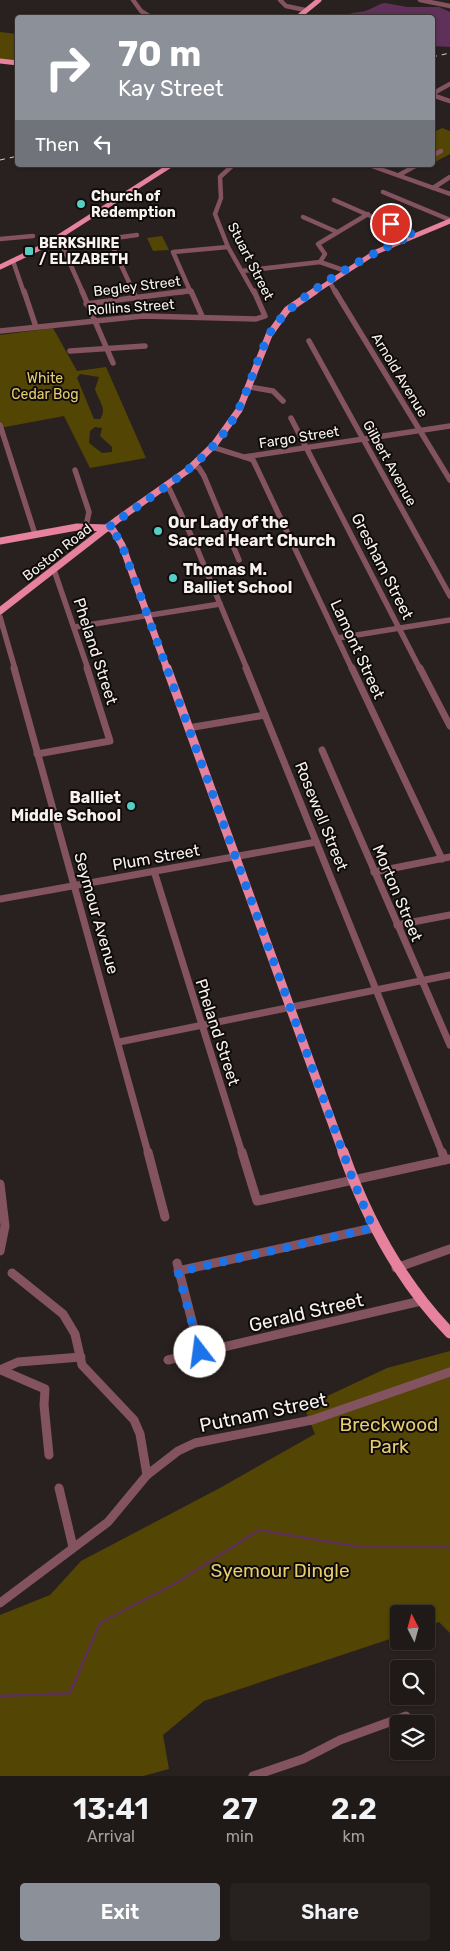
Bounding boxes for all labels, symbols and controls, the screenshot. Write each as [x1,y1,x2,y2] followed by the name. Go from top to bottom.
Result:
[118,33,201,75] text: 70 m
[35,35,100,100] icon: right
[118,75,224,102] text: Kay Street
[89,130,117,158] icon: left
[35,133,79,156] text: Then
[91,188,176,221] place label: Church of Redemption
[75,198,87,210] marker: Church of Redemption
[370,203,412,245] pin
[377,210,405,238] icon: arrive
[224,219,278,303] street label: Stuart Street
[39,235,128,268] place label: BERKSHIRE / ELIZABETH
[23,245,35,257] marker: BERKSHIRE / ELIZABETH
[92,273,182,300] street label: Begley Street
[87,296,175,319] street label: Rollins Street
[368,330,431,421] street label: Arnold Avenue
[11,370,79,403] park label: White Cedar Bog
[359,417,420,509] street label: Gilbert Avenue
[258,423,341,452] street label: Fargo Street
[348,510,418,623] street label: Gresham Street
[168,513,336,550] place label: Our Lady of the Sacred Heart Church
[19,520,95,585] street label: Boston Road
[152,525,164,537] marker: Our Lady of the Sacred Heart Church
[183,560,292,597] place label: Thomas M. Balliet School
[167,572,179,584] marker: Thomas M. Balliet School
[69,595,122,707] street label: Pheland Street
[326,597,389,702] street label: Lamont Street
[291,759,352,874] street label: Rosewell Street
[11,788,122,825] place label: Balliet Middle School
[125,800,137,812] marker: Balliet Middle School
[111,840,201,875] street label: Plum Street
[369,842,426,944] street label: Morton Street
[70,850,123,976] street label: Seymour Avenue
[191,976,244,1088] street label: Pheland Street
[247,1288,366,1337] street label: Gerald Street
[173,1325,225,1377] position arrow
[197,1388,329,1437] street label: Putnam Street
[340,1413,438,1458] park label: Breckwood Park
[210,1559,350,1582] park label: Syemour Dingle
[390,1605,435,1650] north arrow
[390,1605,435,1760] map controls
[390,1660,435,1705] button: search
[390,1715,435,1760] button: layers
[73,1791,149,1827] text: 13:41
[222,1791,258,1827] text: 27
[331,1791,377,1827] text: 2.2
[87,1827,135,1846] text: Arrival
[226,1827,254,1846] text: min
[343,1827,365,1846] text: km
[20,1883,220,1941] button: Exit
[230,1883,430,1941] button: Share

